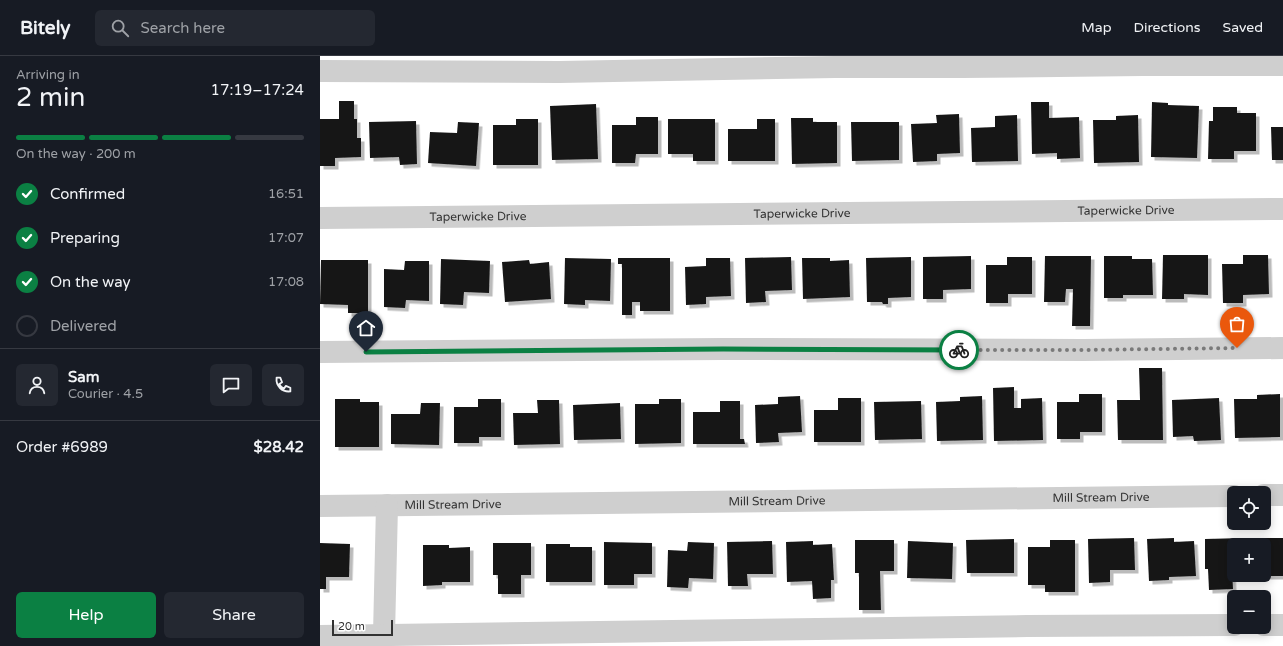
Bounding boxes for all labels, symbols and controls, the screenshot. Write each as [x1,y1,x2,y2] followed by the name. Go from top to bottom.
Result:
[95,10,375,46] search box
[20,17,71,39] text: Bitely
[109,17,131,39] icon: search
[141,19,225,37] text: Search here
[1081,19,1112,36] text: Map
[1134,19,1201,36] text: Directions
[1223,19,1263,36] text: Saved
[16,67,80,83] text: Arriving in
[211,81,304,99] text: 17:19–17:24
[16,82,85,113] text: 2 min
[16,146,136,162] text: On the way · 200 m
[16,183,38,205] icon: check
[50,185,125,203] text: Confirmed
[268,186,304,202] text: 16:51
[1077,203,1175,218] street label: Taperwicke Drive
[753,206,851,221] street label: Taperwicke Drive
[429,209,527,224] street label: Taperwicke Drive
[16,227,38,249] icon: check
[50,229,120,247] text: Preparing
[268,230,304,246] text: 17:07
[16,271,38,293] icon: check
[50,273,130,291] text: On the way
[268,274,304,290] text: 17:08
[1220,307,1254,348] pin
[349,311,383,352] pin
[1226,313,1248,335] icon: bag
[50,317,117,335] text: Delivered
[355,317,377,339] icon: home
[939,330,979,370] courier
[948,339,970,361] icon: bike
[16,364,58,406] button: person
[210,364,252,406] button: chat
[262,364,304,406] button: phone
[68,368,99,386] text: Sam
[68,386,143,402] text: Courier · 4.5
[16,438,108,456] text: Order #6989
[253,438,304,456] text: $28.42
[1227,486,1271,634] map controls
[1227,486,1271,530] button: locate
[1052,490,1150,505] street label: Mill Stream Drive
[728,493,826,509] street label: Mill Stream Drive
[404,497,502,512] street label: Mill Stream Drive
[1227,538,1271,582] button: +
[1227,590,1271,634] button: −
[16,592,156,638] button: Help
[164,592,304,638] button: Share
[332,618,393,637] scale bar
[338,620,365,633] text: 20 m

